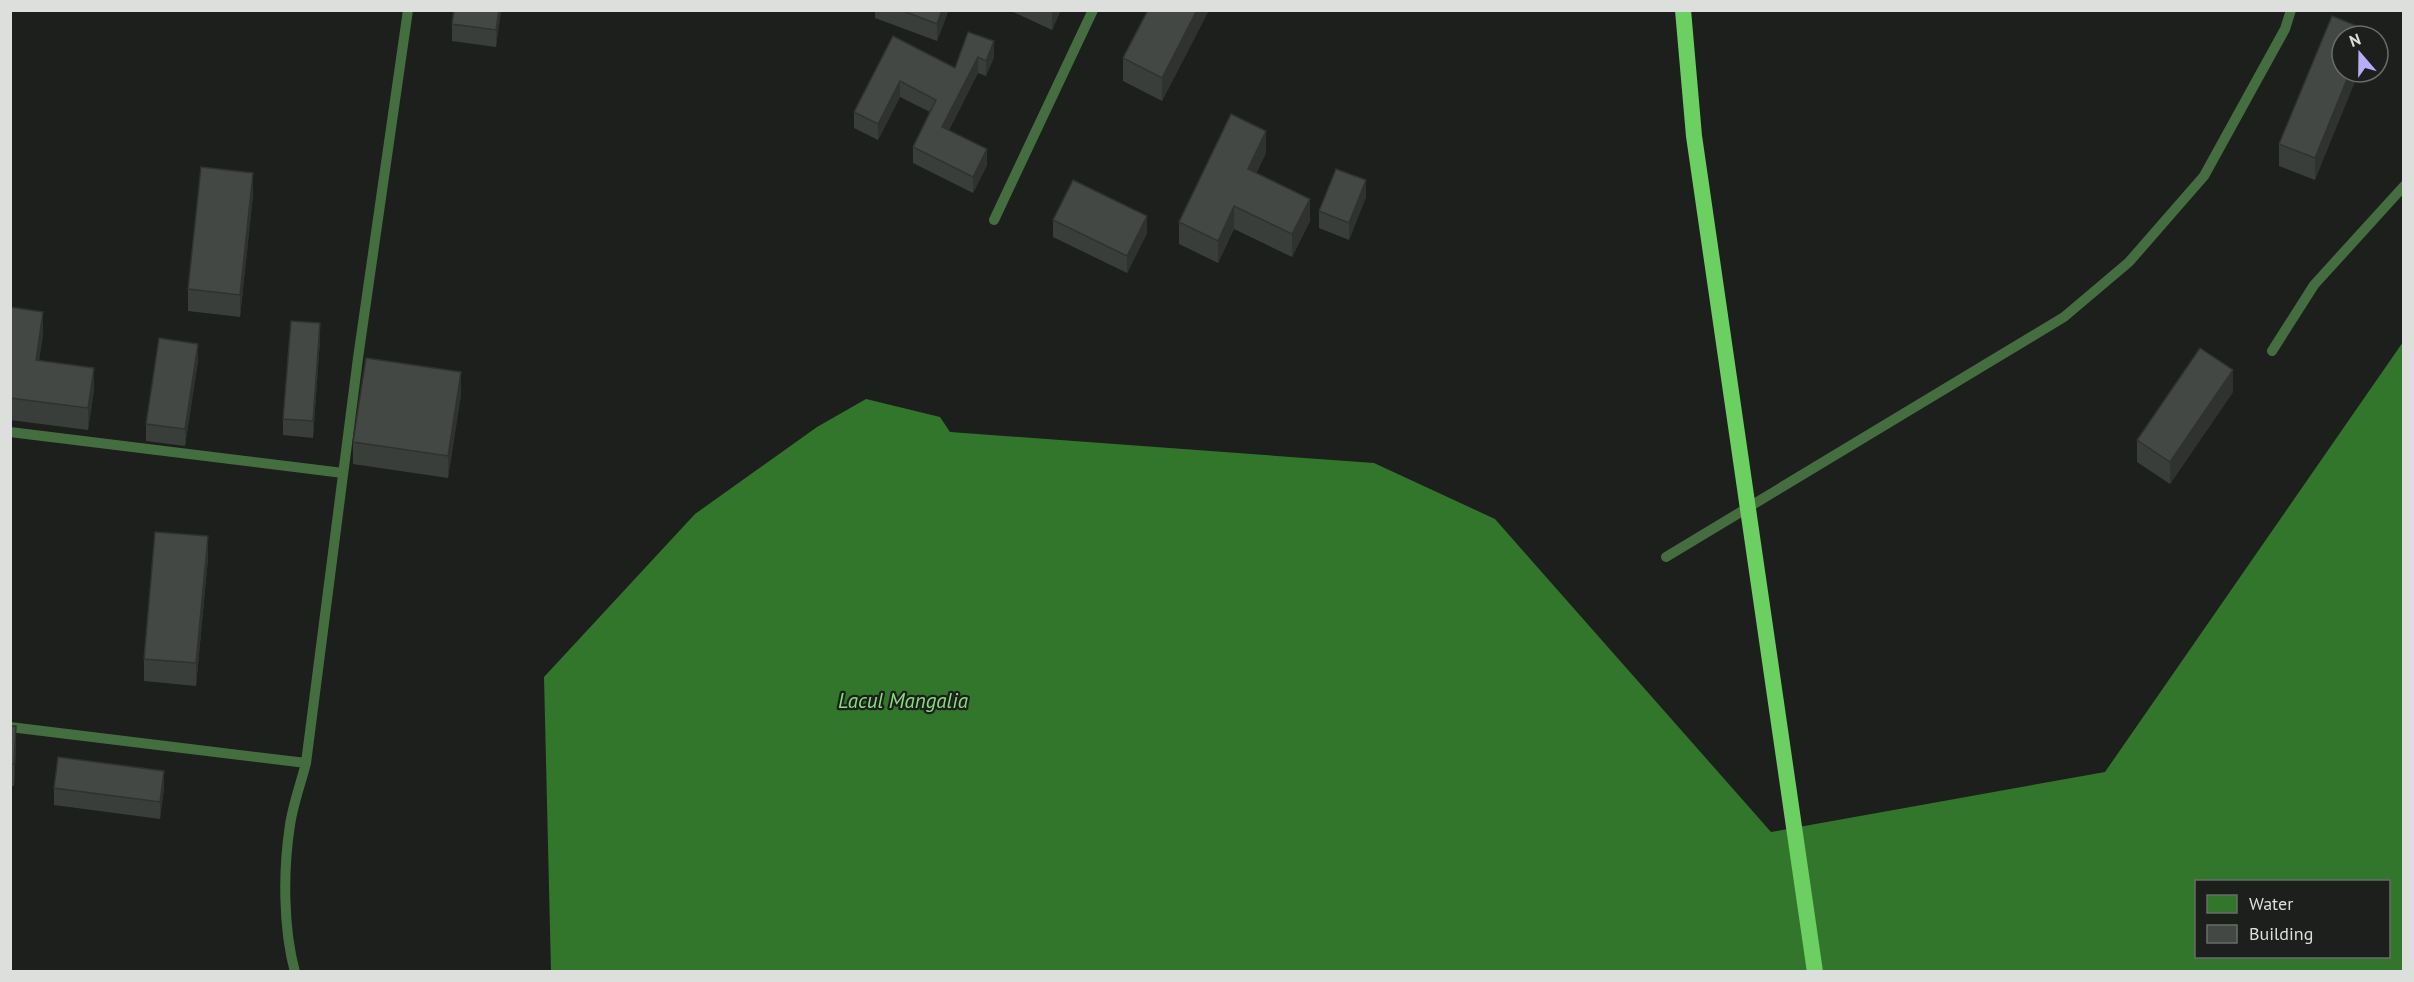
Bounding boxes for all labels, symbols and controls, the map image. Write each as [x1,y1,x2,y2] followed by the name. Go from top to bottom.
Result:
[2330,24,2390,84] north arrow
[2347,29,2363,51] text: N
[838,687,969,714] water label: Lacul Mangalia
[2195,880,2390,958] legend
[2249,892,2293,915] text: Water
[2249,922,2313,945] text: Building

